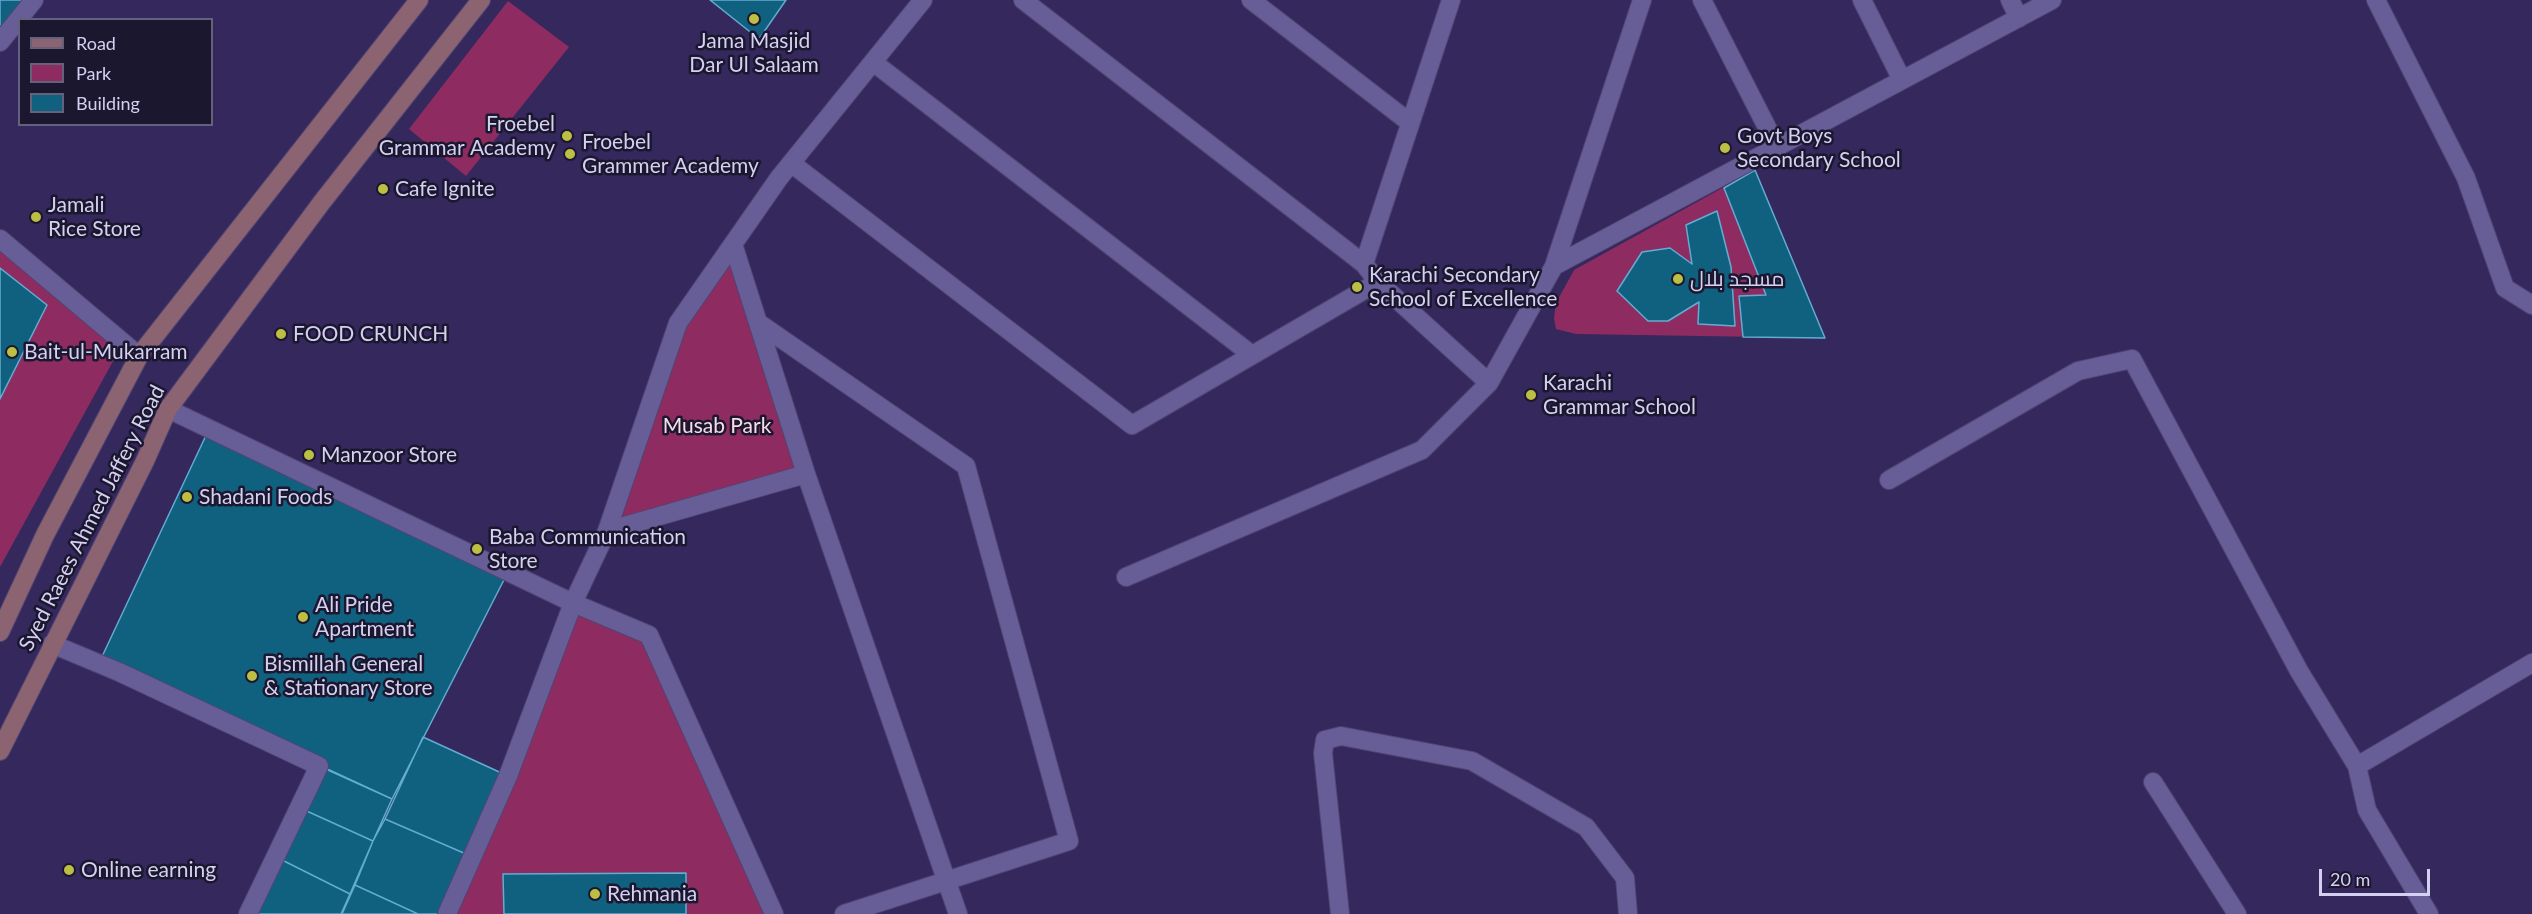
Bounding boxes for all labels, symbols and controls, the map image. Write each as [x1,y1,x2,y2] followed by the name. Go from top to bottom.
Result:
[747,12,761,26] marker: Jama Masjid Dar Ul Salaam
[18,18,213,126] legend
[689,28,819,78] place label: Jama Masjid Dar Ul Salaam
[76,32,116,54] text: Road
[76,62,111,84] text: Park
[76,92,140,114] text: Building
[379,111,555,161] place label: Froebel Grammar Academy
[1737,123,1901,173] place label: Govt Boys Secondary School
[560,129,574,143] marker: Froebel Grammar Academy
[582,129,759,179] place label: Froebel Grammer Academy
[1718,141,1732,155] marker: Govt Boys Secondary School
[563,147,577,161] marker: Froebel Grammer Academy
[395,176,495,202] place label: Cafe Ignite
[376,182,390,196] marker: Cafe Ignite
[48,192,141,242] place label: Jamali Rice Store
[29,210,43,224] marker: Jamali Rice Store
[1369,262,1557,312] place label: Karachi Secondary School of Excellence
[1690,266,1784,292] place label: مسجد بلال
[1671,272,1685,286] marker: مسجد بلال
[1350,280,1364,294] marker: Karachi Secondary School of Excellence
[293,321,448,347] place label: FOOD CRUNCH
[274,327,288,341] marker: FOOD CRUNCH
[24,339,188,365] place label: Bait-ul-Mukarram
[5,345,19,359] marker: Bait-ul-Mukarram
[1543,370,1696,420] place label: Karachi Grammar School
[14,381,170,655] street label: Syed Raees Ahmed Jaffery Road
[1524,388,1538,402] marker: Karachi Grammar School
[663,413,771,439] park label: Musab Park
[321,442,457,468] place label: Manzoor Store
[302,448,316,462] marker: Manzoor Store
[199,484,332,510] place label: Shadani Foods
[180,490,194,504] marker: Shadani Foods
[489,524,686,574] place label: Baba Communication Store
[470,542,484,556] marker: Baba Communication Store
[315,592,414,642] place label: Ali Pride Apartment
[296,610,310,624] marker: Ali Pride Apartment
[264,651,433,701] place label: Bismillah General & Stationary Store
[245,669,259,683] marker: Bismillah General & Stationary Store
[81,857,216,883] place label: Online earning
[2322,857,2433,895] scale bar
[62,863,76,877] marker: Online earning
[2330,868,2370,890] text: 20 m
[607,881,697,907] place label: Rehmania
[588,887,602,901] marker: Rehmania

